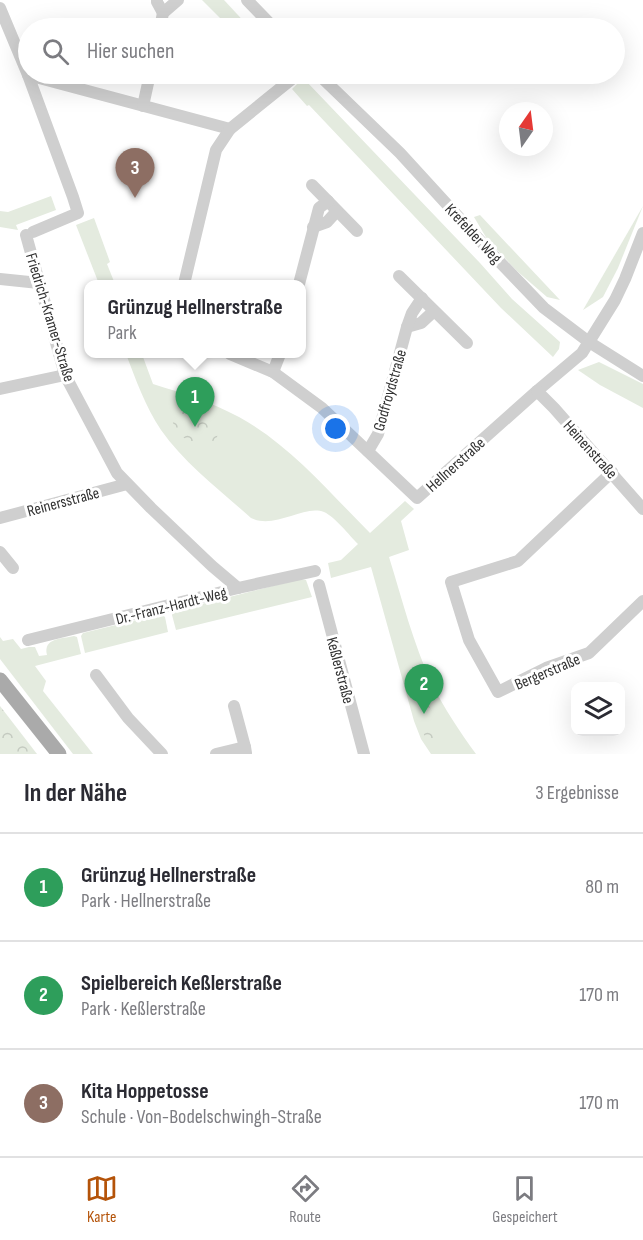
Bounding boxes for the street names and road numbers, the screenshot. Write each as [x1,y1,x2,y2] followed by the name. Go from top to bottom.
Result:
[440,200,505,268] street label: Krefelder Weg
[21,251,78,384] street label: Friedrich-Kramer-Straße
[370,348,411,433] street label: Godfroydstraße
[559,417,621,483] street label: Heinenstraße
[423,434,489,496] street label: Hellnerstraße
[25,484,102,521] street label: Reinersstraße
[114,583,229,629] street label: Dr.-Franz-Hardt-Weg
[322,635,358,706] street label: Keßlerstraße
[512,650,583,695] street label: Bergerstraße

